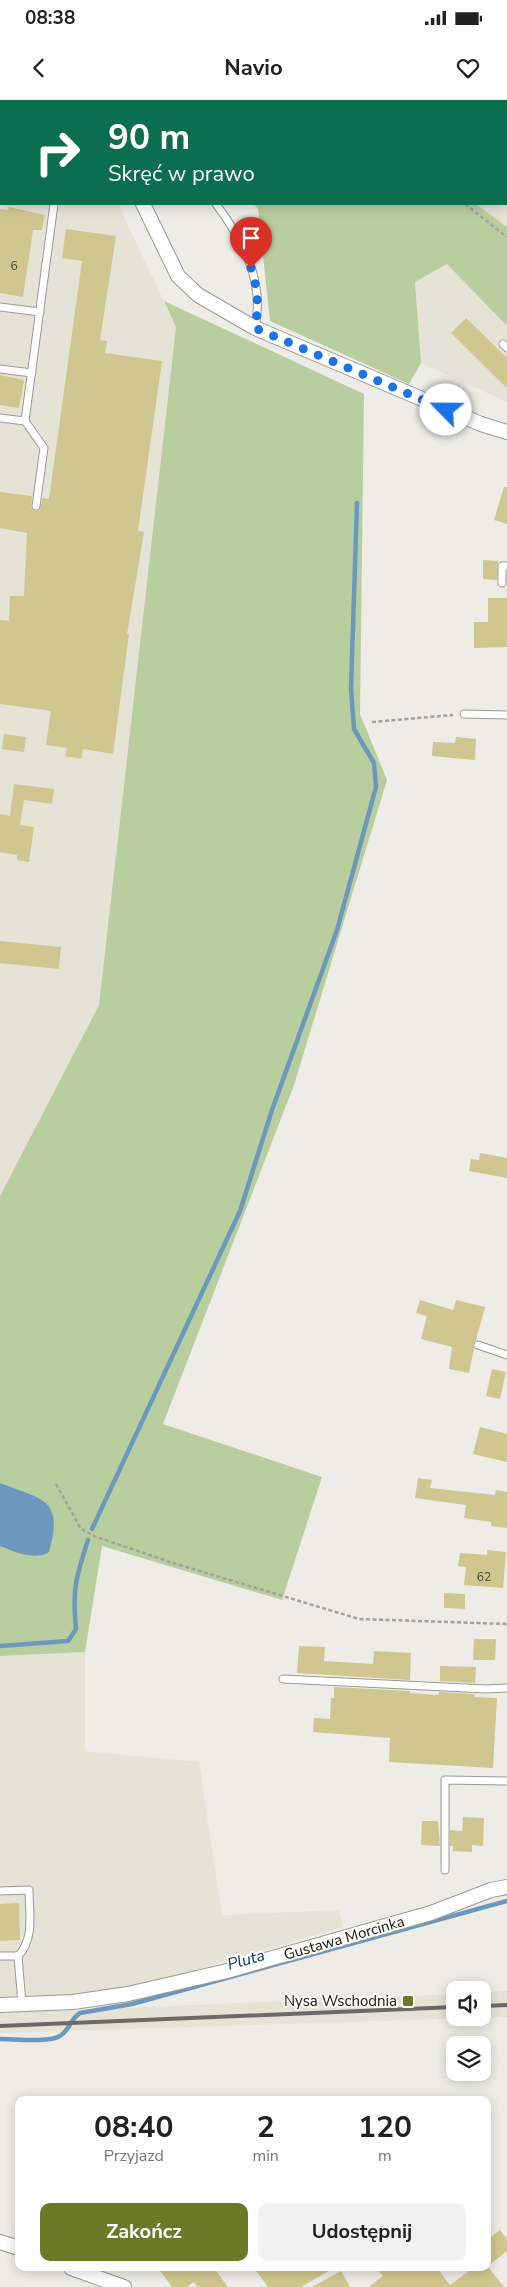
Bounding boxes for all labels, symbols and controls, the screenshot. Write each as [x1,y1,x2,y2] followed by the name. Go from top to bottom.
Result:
[25,5,75,31] text: 08:38
[224,53,283,83] text: Navio
[25,54,53,82] icon: back
[454,54,482,82] icon: heart
[108,114,190,161] text: 90 m
[25,120,90,185] icon: right
[108,159,255,189] text: Skręć w prawo
[230,217,272,268] pin
[237,224,265,252] icon: arrive
[10,258,18,274] house number: 6
[419,383,471,435] position arrow
[477,1569,491,1585] house number: 62
[281,1911,407,1965] street label: Gustawa Morcinka
[225,1944,267,1976] water label: Pluta
[446,1981,491,2081] map controls
[446,1981,491,2026] button: sound
[284,1991,397,2011] place label: Nysa Wschodnia
[401,1994,415,2008] marker: Nysa Wschodnia
[446,2036,491,2081] button: layers
[94,2107,173,2148] text: 08:40
[257,2107,275,2148] text: 2
[358,2107,412,2148] text: 120
[104,2145,164,2167] text: Przyjazd
[252,2145,279,2167] text: min
[378,2145,392,2167] text: m
[40,2203,248,2261] button: Zakończ
[258,2203,466,2261] button: Udostępnij

